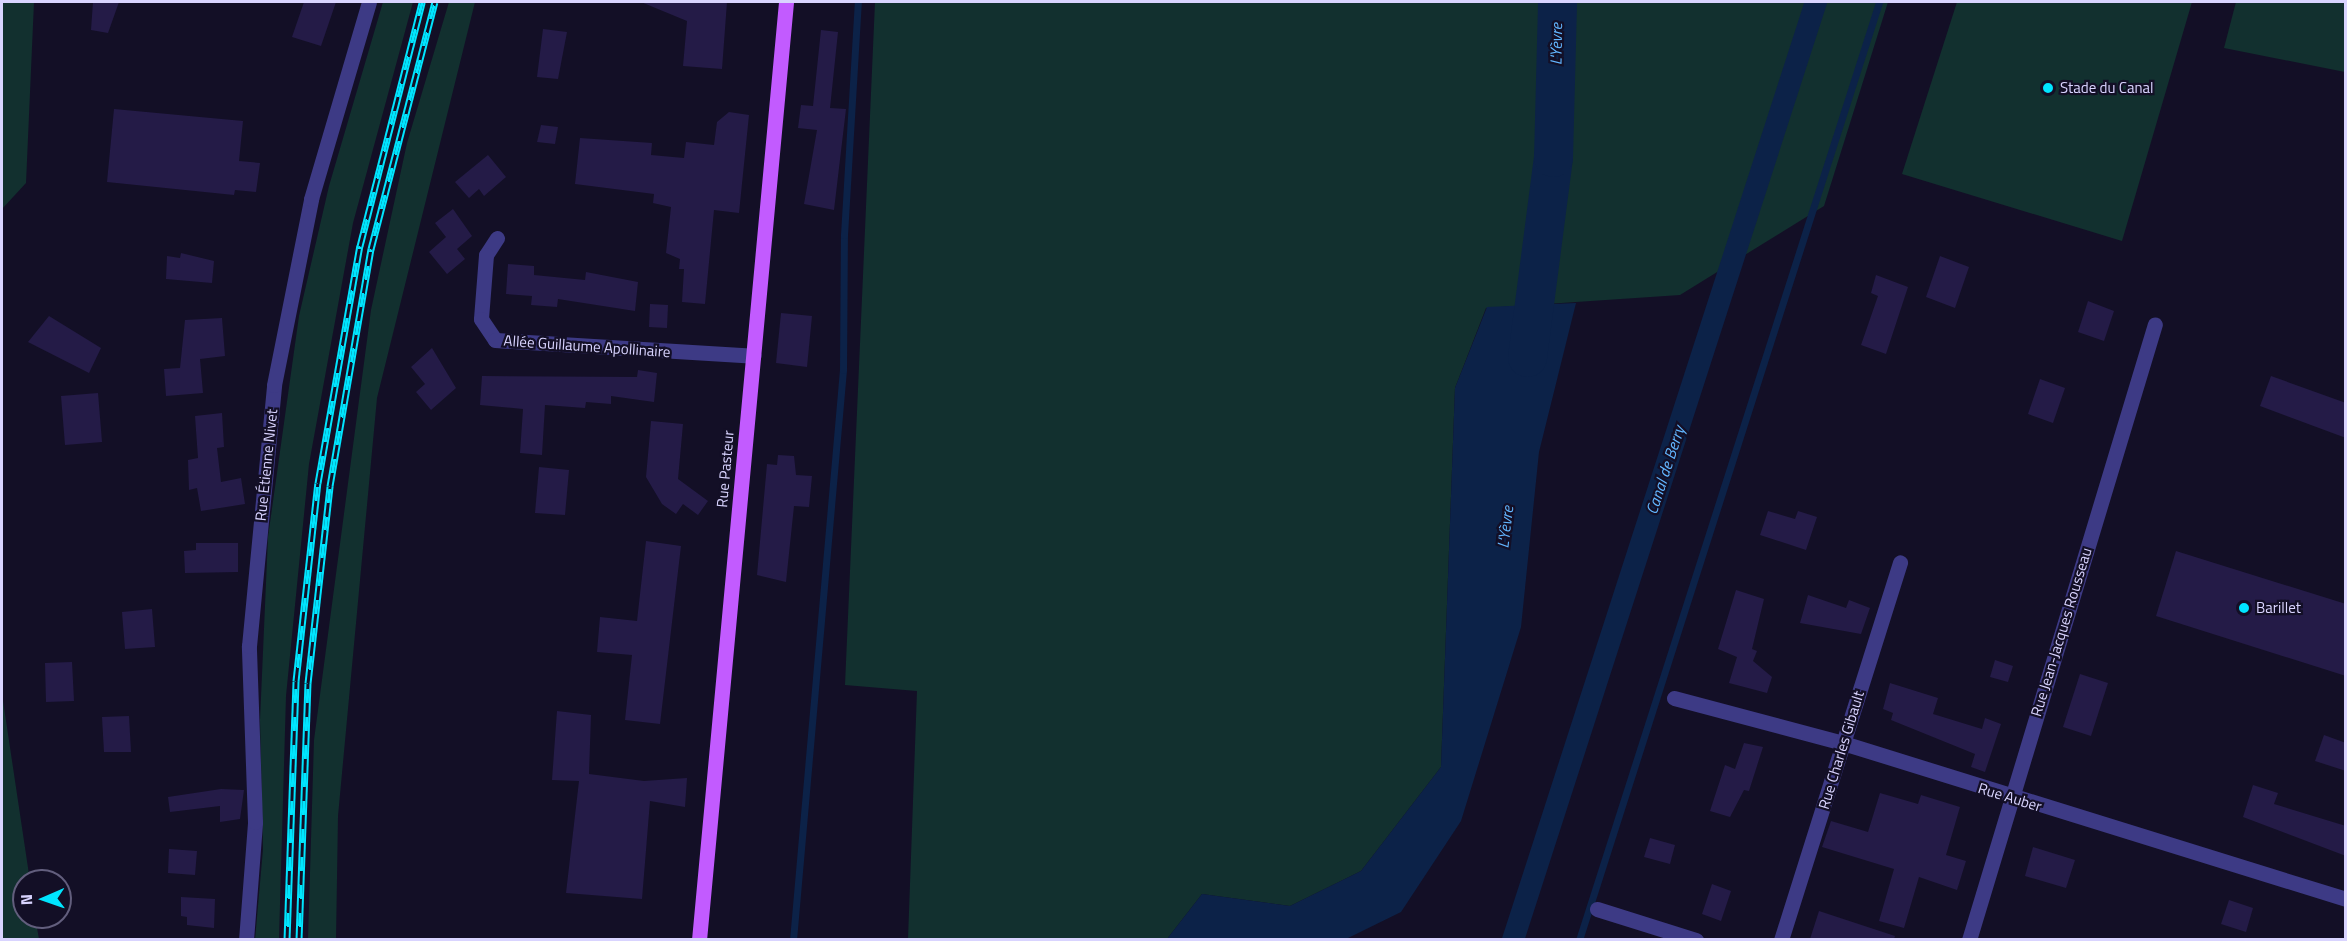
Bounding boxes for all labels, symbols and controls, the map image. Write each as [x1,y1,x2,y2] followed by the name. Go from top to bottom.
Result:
[1546,23,1566,65] water label: L'Yèvre
[2060,79,2153,97] place label: Stade du Canal
[2041,81,2055,95] marker: Stade du Canal
[503,331,671,361] street label: Allée Guillaume Apollinaire
[251,408,281,522] street label: Rue Étienne Nivet
[1642,423,1688,517] water label: Canal de Berry
[713,430,737,508] street label: Rue Pasteur
[1493,505,1517,549] water label: L'Yèvre
[2027,545,2095,719] street label: Rue Jean-Jacques Rousseau
[2256,599,2301,617] place label: Barillet
[2237,601,2251,615] marker: Barillet
[1814,689,1868,811] street label: Rue Charles Gibault
[1976,779,2044,815] street label: Rue Auber
[12,869,72,929] north arrow
[14,894,38,906] text: N

